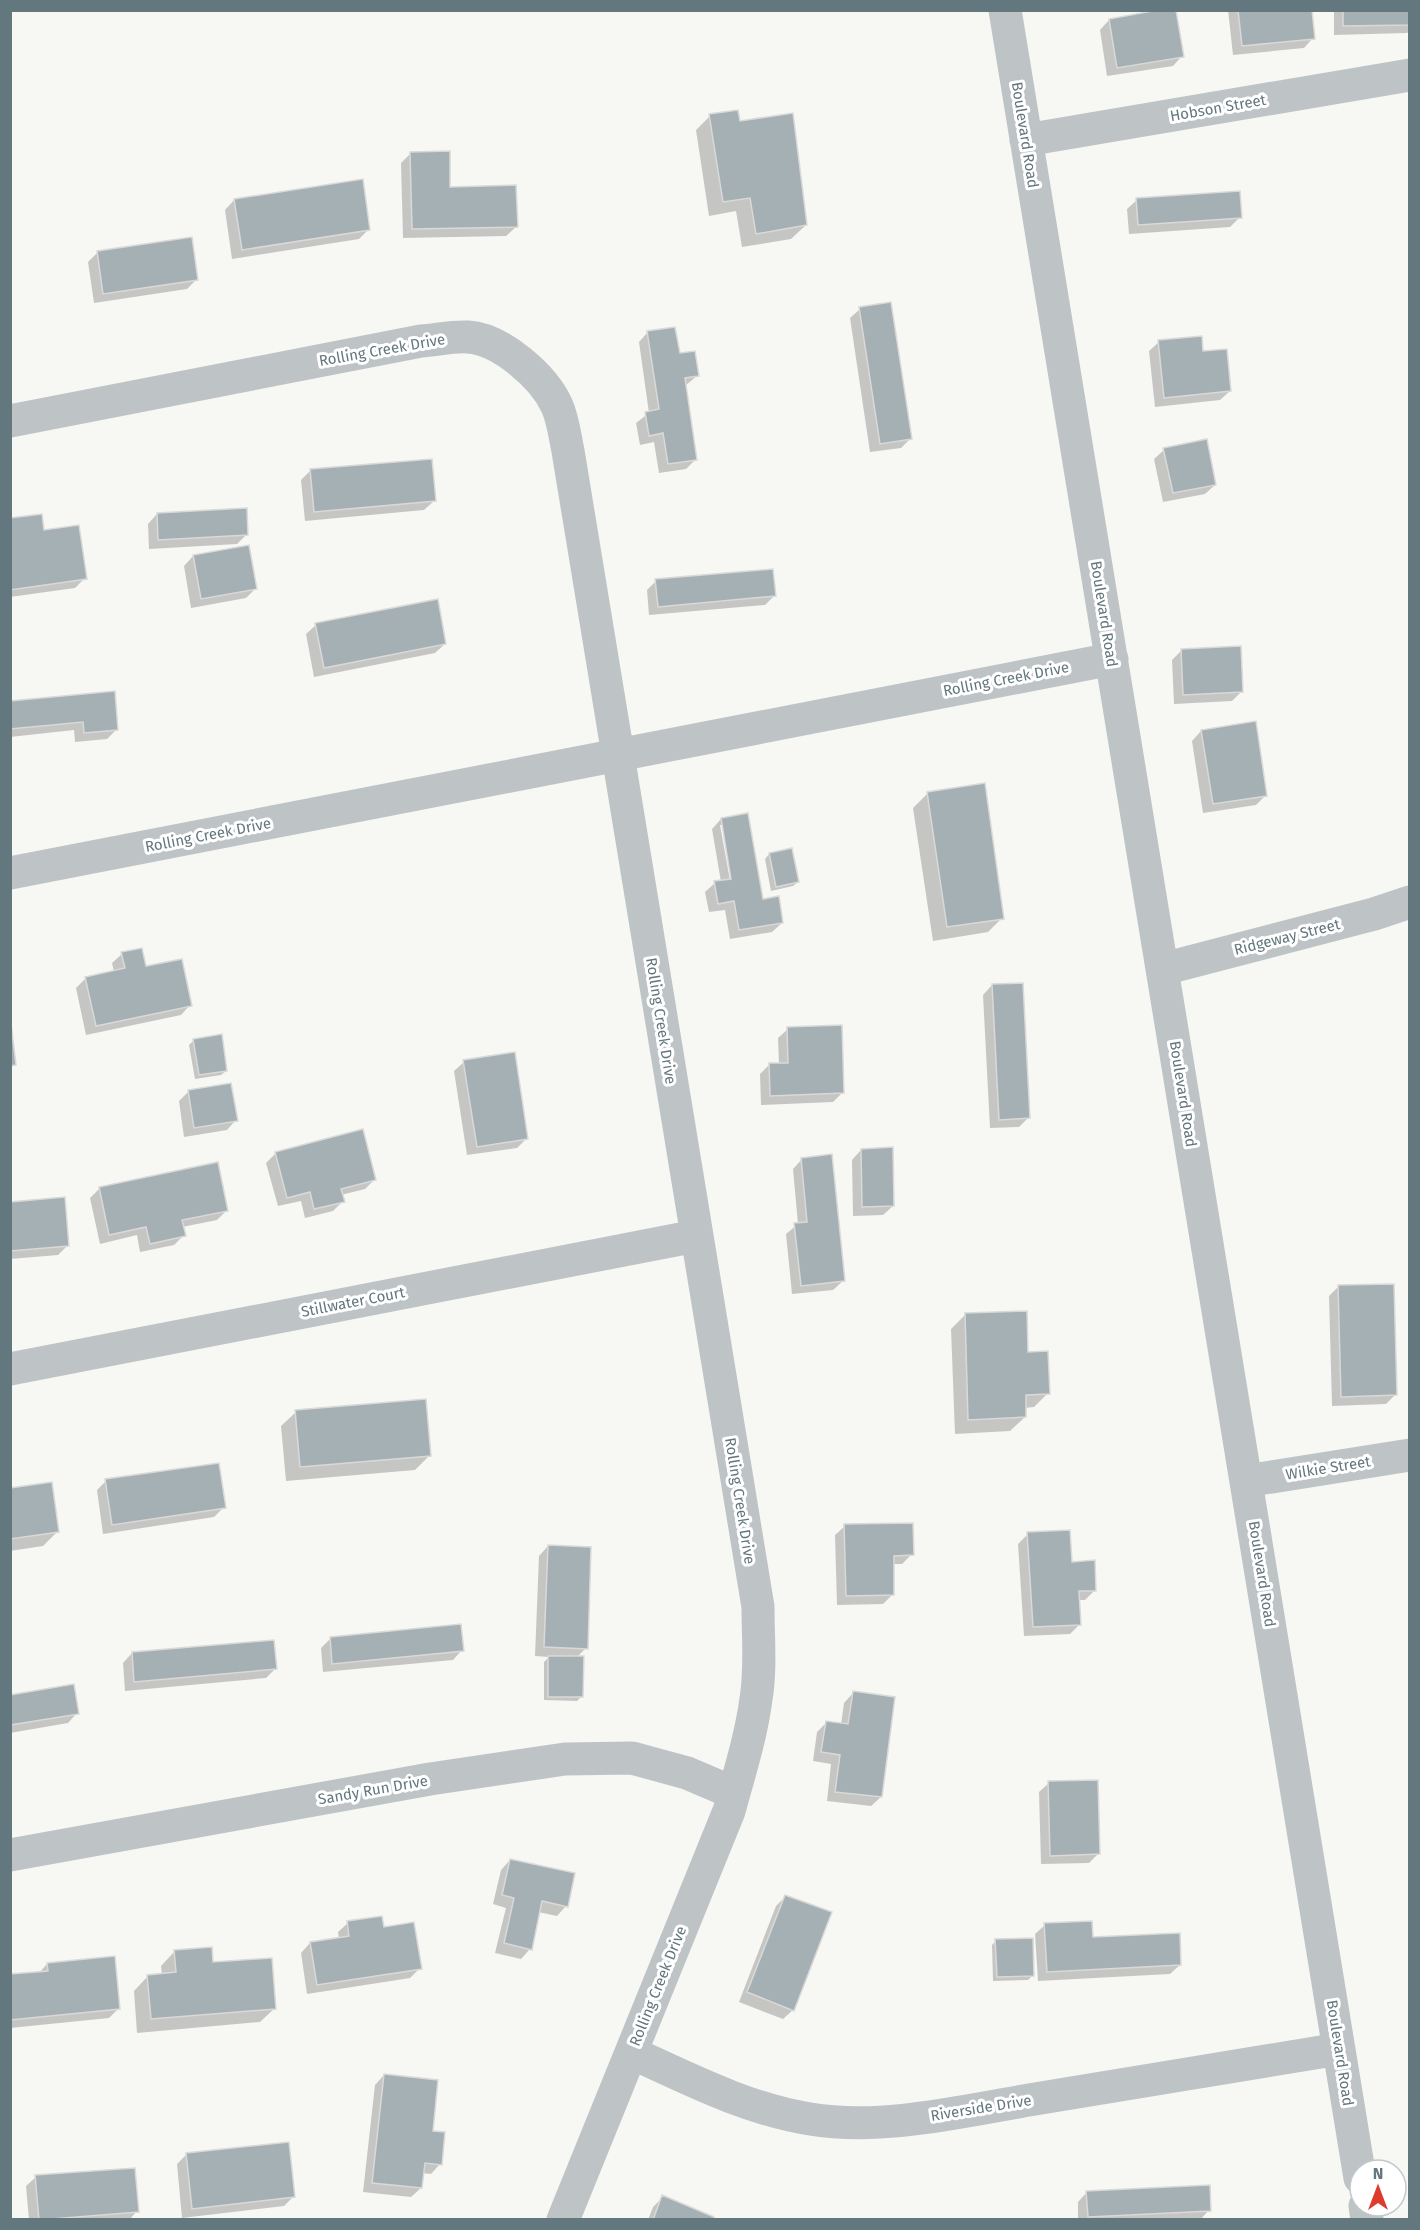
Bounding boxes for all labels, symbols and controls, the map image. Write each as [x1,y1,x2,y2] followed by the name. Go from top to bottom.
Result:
[1008,81,1042,189] street label: Boulevard Road
[1169,91,1268,125] street label: Hobson Street
[317,330,447,370] street label: Rolling Creek Drive
[1087,560,1121,668] street label: Boulevard Road
[942,658,1070,700] street label: Rolling Creek Drive
[144,814,272,856] street label: Rolling Creek Drive
[1232,915,1342,959] street label: Ridgeway Street
[642,956,680,1086] street label: Rolling Creek Drive
[1166,1040,1200,1148] street label: Boulevard Road
[300,1283,407,1321] street label: Stillwater Court
[721,1436,759,1566] street label: Rolling Creek Drive
[1284,1452,1372,1484] street label: Wilkie Street
[1245,1520,1279,1628] street label: Boulevard Road
[317,1771,429,1809] street label: Sandy Run Drive
[626,1923,690,2049] street label: Rolling Creek Drive
[1323,1999,1357,2107] street label: Boulevard Road
[929,2091,1033,2125] street label: Riverside Drive
[1348,2158,1408,2218] north arrow
[1373,2164,1383,2183] text: N

